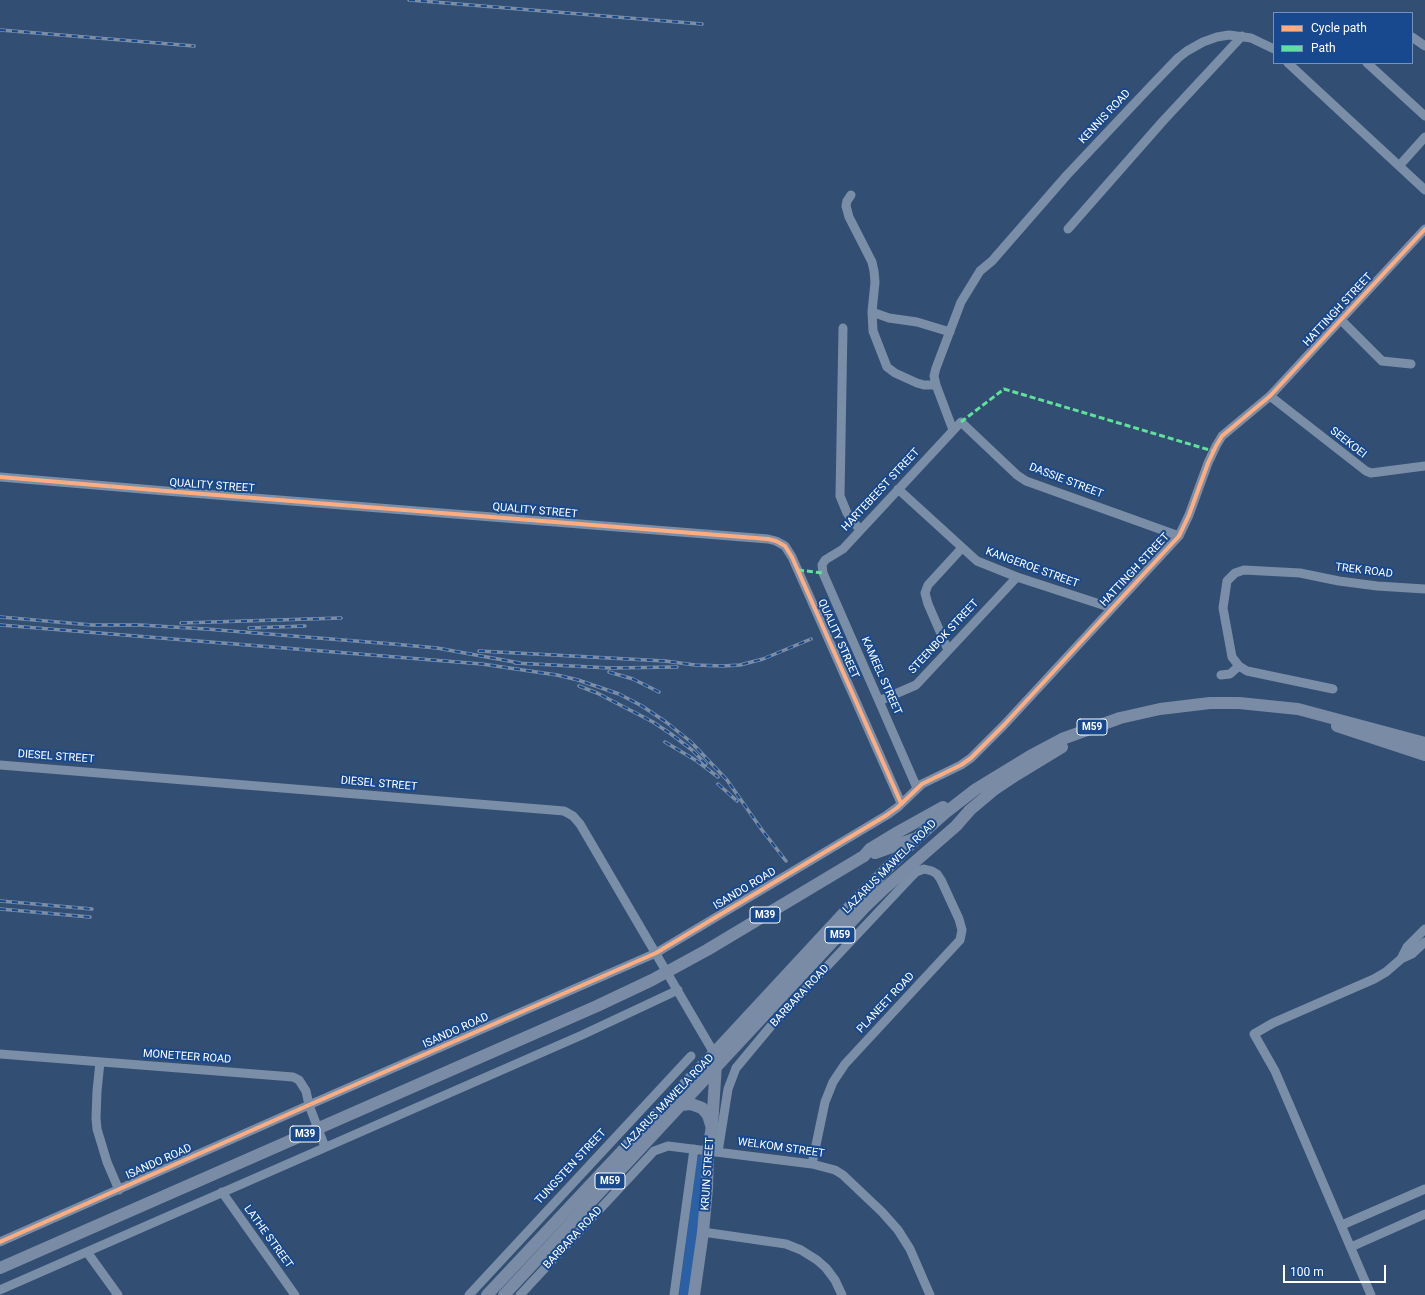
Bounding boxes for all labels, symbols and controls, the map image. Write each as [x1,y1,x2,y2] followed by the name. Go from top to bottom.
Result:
[1273,12,1413,64] legend
[1311,21,1367,35] text: Cycle path
[1311,41,1336,55] text: Path
[1076,87,1134,147] street label: KENNIS ROAD
[1301,271,1375,349] street label: HATTINGH STREET
[1327,425,1369,461] street label: SEEKOEI
[839,446,923,534] street label: HARTEBEEST STREET
[1027,461,1105,501] street label: DASSIE STREET
[169,476,255,496] street label: QUALITY STREET
[492,501,578,521] street label: QUALITY STREET
[1098,531,1172,609] street label: HATTINGH STREET
[984,545,1080,591] street label: KANGEROE STREET
[1334,561,1394,581] street label: TREK ROAD
[815,597,861,681] street label: QUALITY STREET
[906,597,982,677] street label: STEENBOK STREET
[858,635,904,717] street label: KAMEEL STREET
[1077,719,1107,735] road number: M59
[17,748,95,766] street label: DIESEL STREET
[340,774,418,794] street label: DIESEL STREET
[840,817,940,917] street label: LAZARUS MAWELA ROAD
[711,865,779,913] street label: ISANDO ROAD
[750,907,780,923] road number: M39
[825,927,855,943] road number: M59
[768,962,832,1030] street label: BARBARA ROAD
[854,970,918,1036] street label: PLANEET ROAD
[421,1011,491,1051] street label: ISANDO ROAD
[142,1047,232,1067] street label: MONETEER ROAD
[619,1052,717,1152] street label: LAZARUS MAWELA ROAD
[290,1126,320,1142] road number: M39
[533,1127,609,1207] street label: TUNGSTEN STREET
[737,1135,825,1161] street label: WELKOM STREET
[699,1137,717,1211] street label: KRUIN STREET
[124,1142,194,1182] street label: ISANDO ROAD
[595,1173,625,1189] road number: M59
[241,1203,295,1271] street label: LATHE STREET
[541,1204,605,1272] street label: BARBARA ROAD
[1285,1257,1388,1283] scale bar
[1290,1265,1324,1279] text: 100 m

